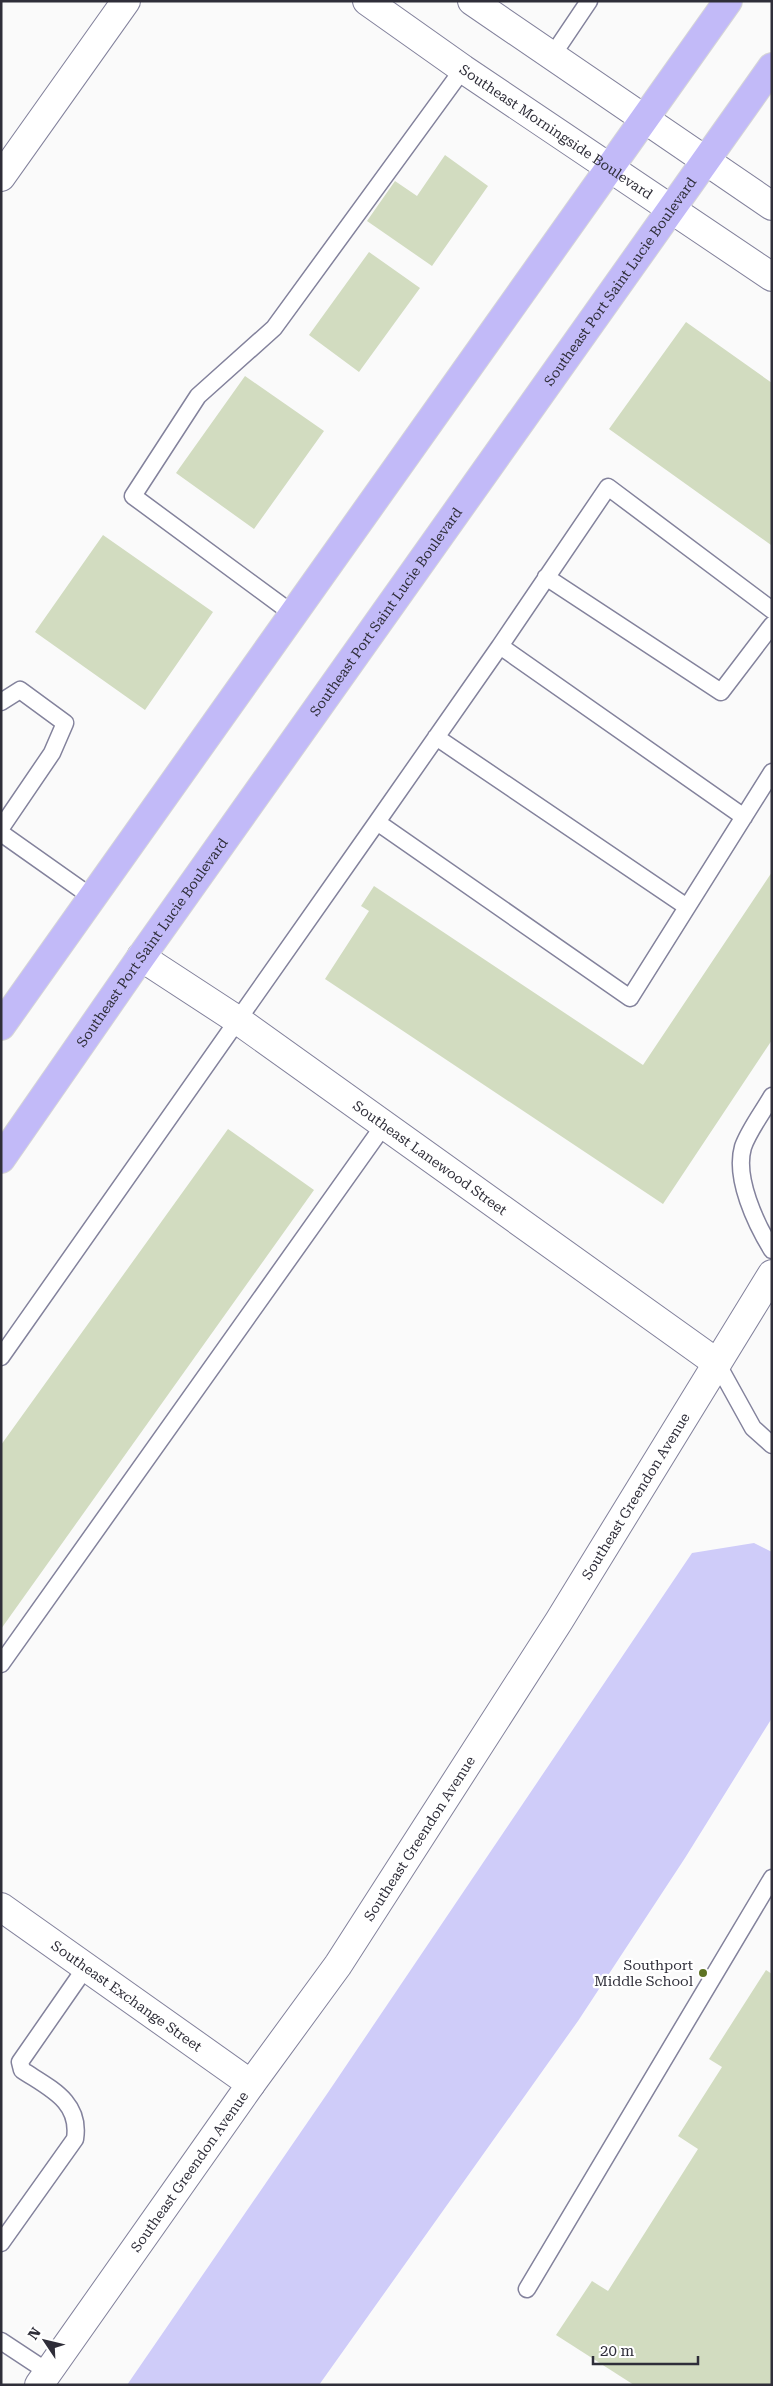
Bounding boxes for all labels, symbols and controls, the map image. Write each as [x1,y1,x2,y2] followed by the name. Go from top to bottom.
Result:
[457,61,656,202] street label: Southeast Morningside Boulevard
[541,174,699,389] street label: Southeast Port Saint Lucie Boulevard
[306,504,465,719] street label: Southeast Port Saint Lucie Boulevard
[73,835,231,1050] street label: Southeast Port Saint Lucie Boulevard
[350,1097,510,1218] street label: Southeast Lanewood Street
[578,1410,693,1582] street label: Southeast Greendon Avenue
[360,1753,478,1924] street label: Southeast Greendon Avenue
[48,1937,205,2055] street label: Southeast Exchange Street
[594,1957,694,1989] place label: Southport Middle School
[697,1967,709,1979] marker: Southport Middle School
[127,2088,251,2255] street label: Southeast Greendon Avenue
[20,2316,70,2366] north arrow
[25,2324,44,2343] text: N
[593,2334,698,2366] scale bar
[600,2342,635,2360] text: 20 m

